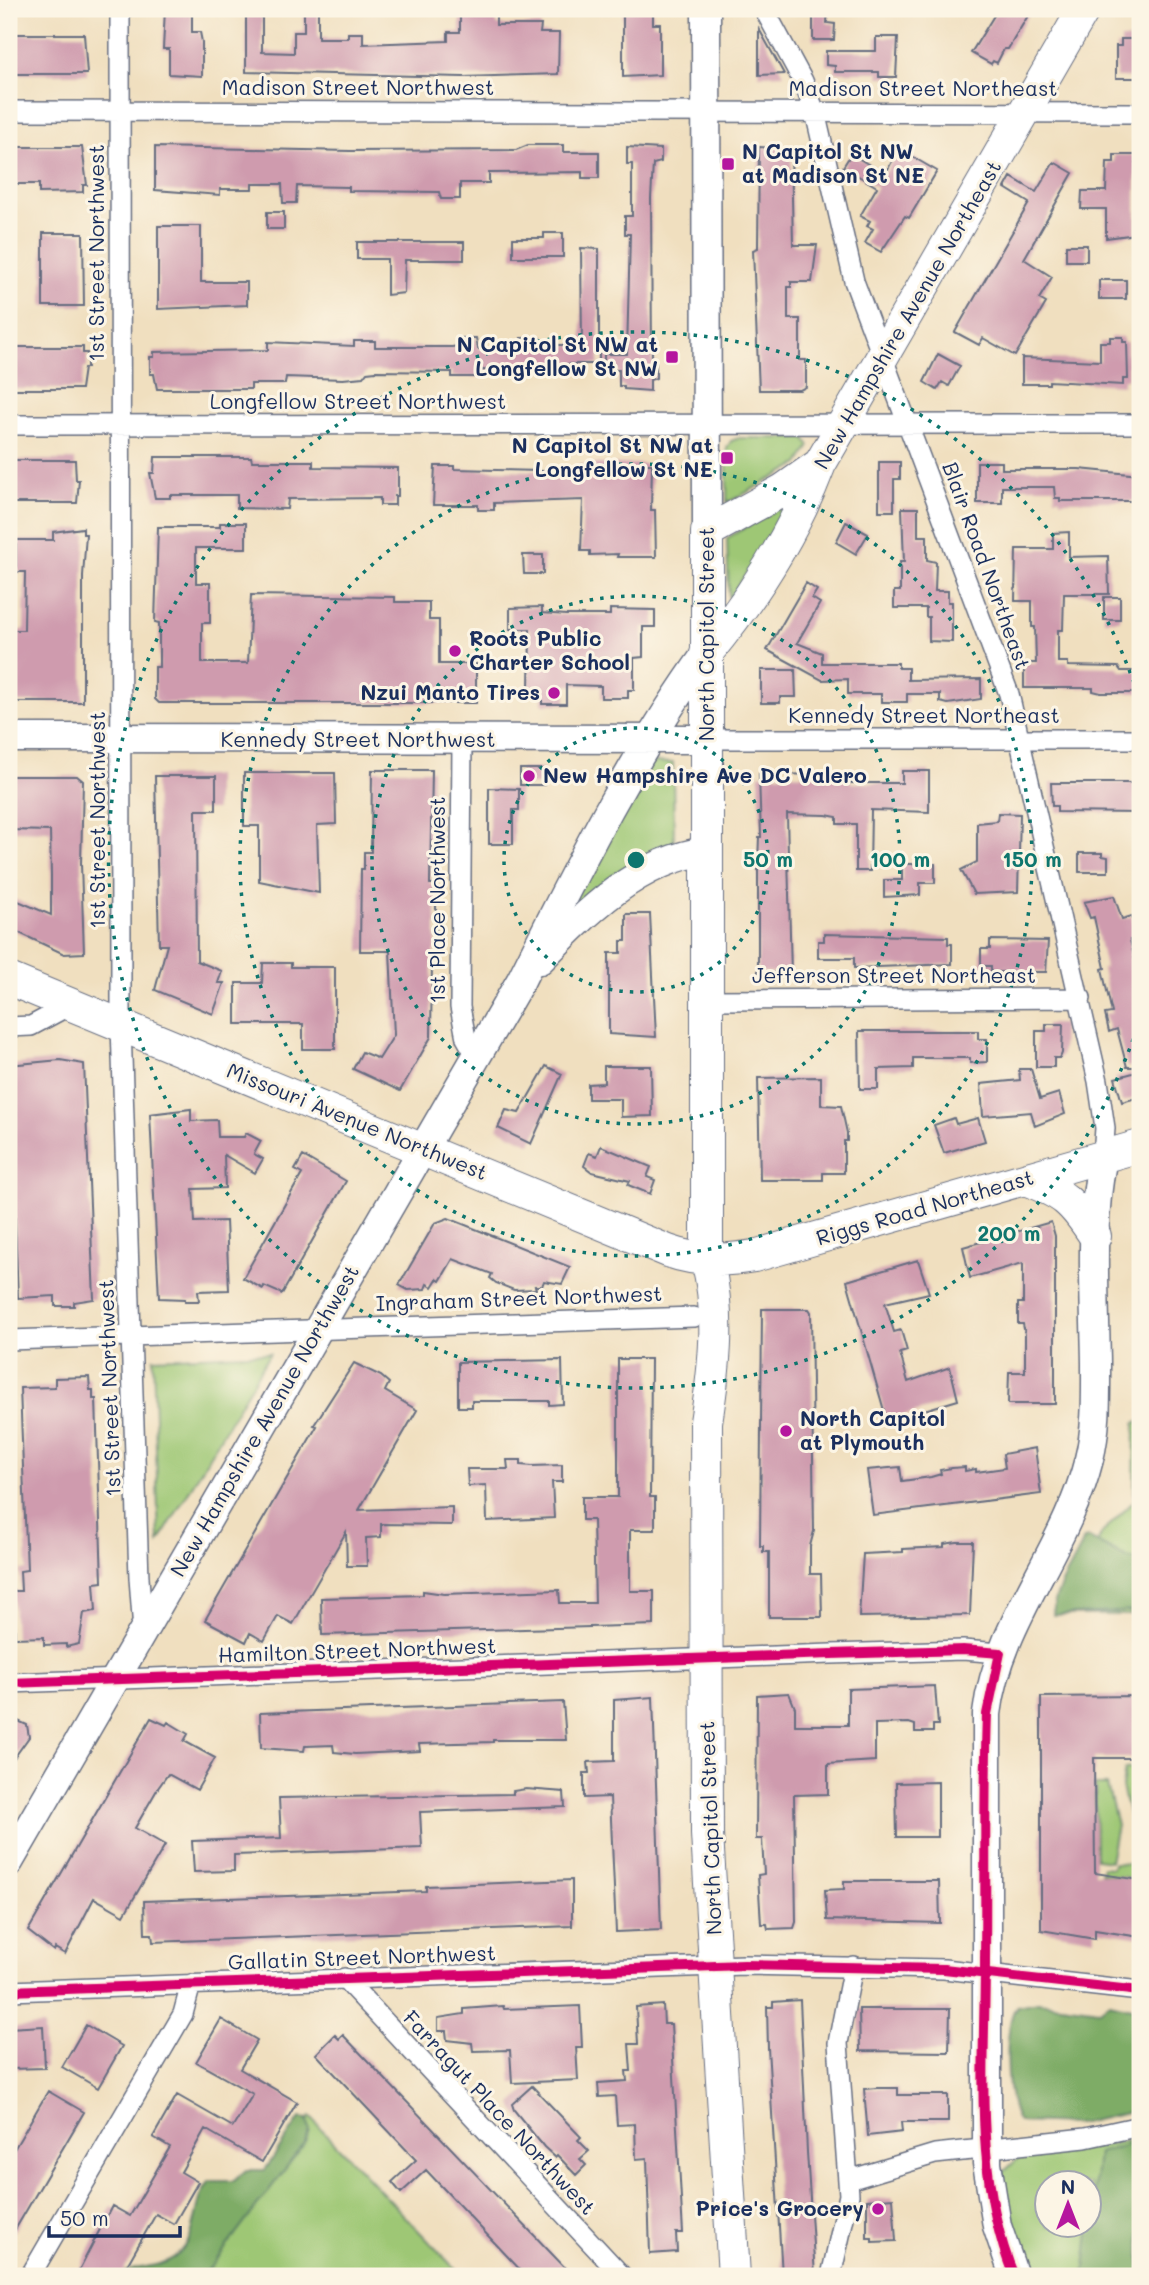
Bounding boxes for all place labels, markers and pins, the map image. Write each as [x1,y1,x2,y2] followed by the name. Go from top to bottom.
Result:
[742,137,924,188] place label: N Capitol St NW at Madison St NE
[720,156,736,172] marker: N Capitol St NW at Madison St NE
[457,330,658,381] place label: N Capitol St NW at Longfellow St NW
[664,349,680,365] marker: N Capitol St NW at Longfellow St NW
[512,431,713,482] place label: N Capitol St NW at Longfellow St NE
[719,450,735,466] marker: N Capitol St NW at Longfellow St NE
[469,624,630,675] place label: Roots Public Charter School
[447,643,463,659] marker: Roots Public Charter School
[360,678,540,705] place label: Nzui Manto Tires
[546,685,562,701] marker: Nzui Manto Tires
[543,761,867,788] place label: New Hampshire Ave DC Valero
[521,768,537,784] marker: New Hampshire Ave DC Valero
[624,848,648,872] centre of rings
[800,1404,945,1456] place label: North Capitol at Plymouth
[778,1423,794,1439] marker: North Capitol at Plymouth
[696,2194,864,2222] place label: Price's Grocery
[870,2201,886,2217] marker: Price's Grocery

